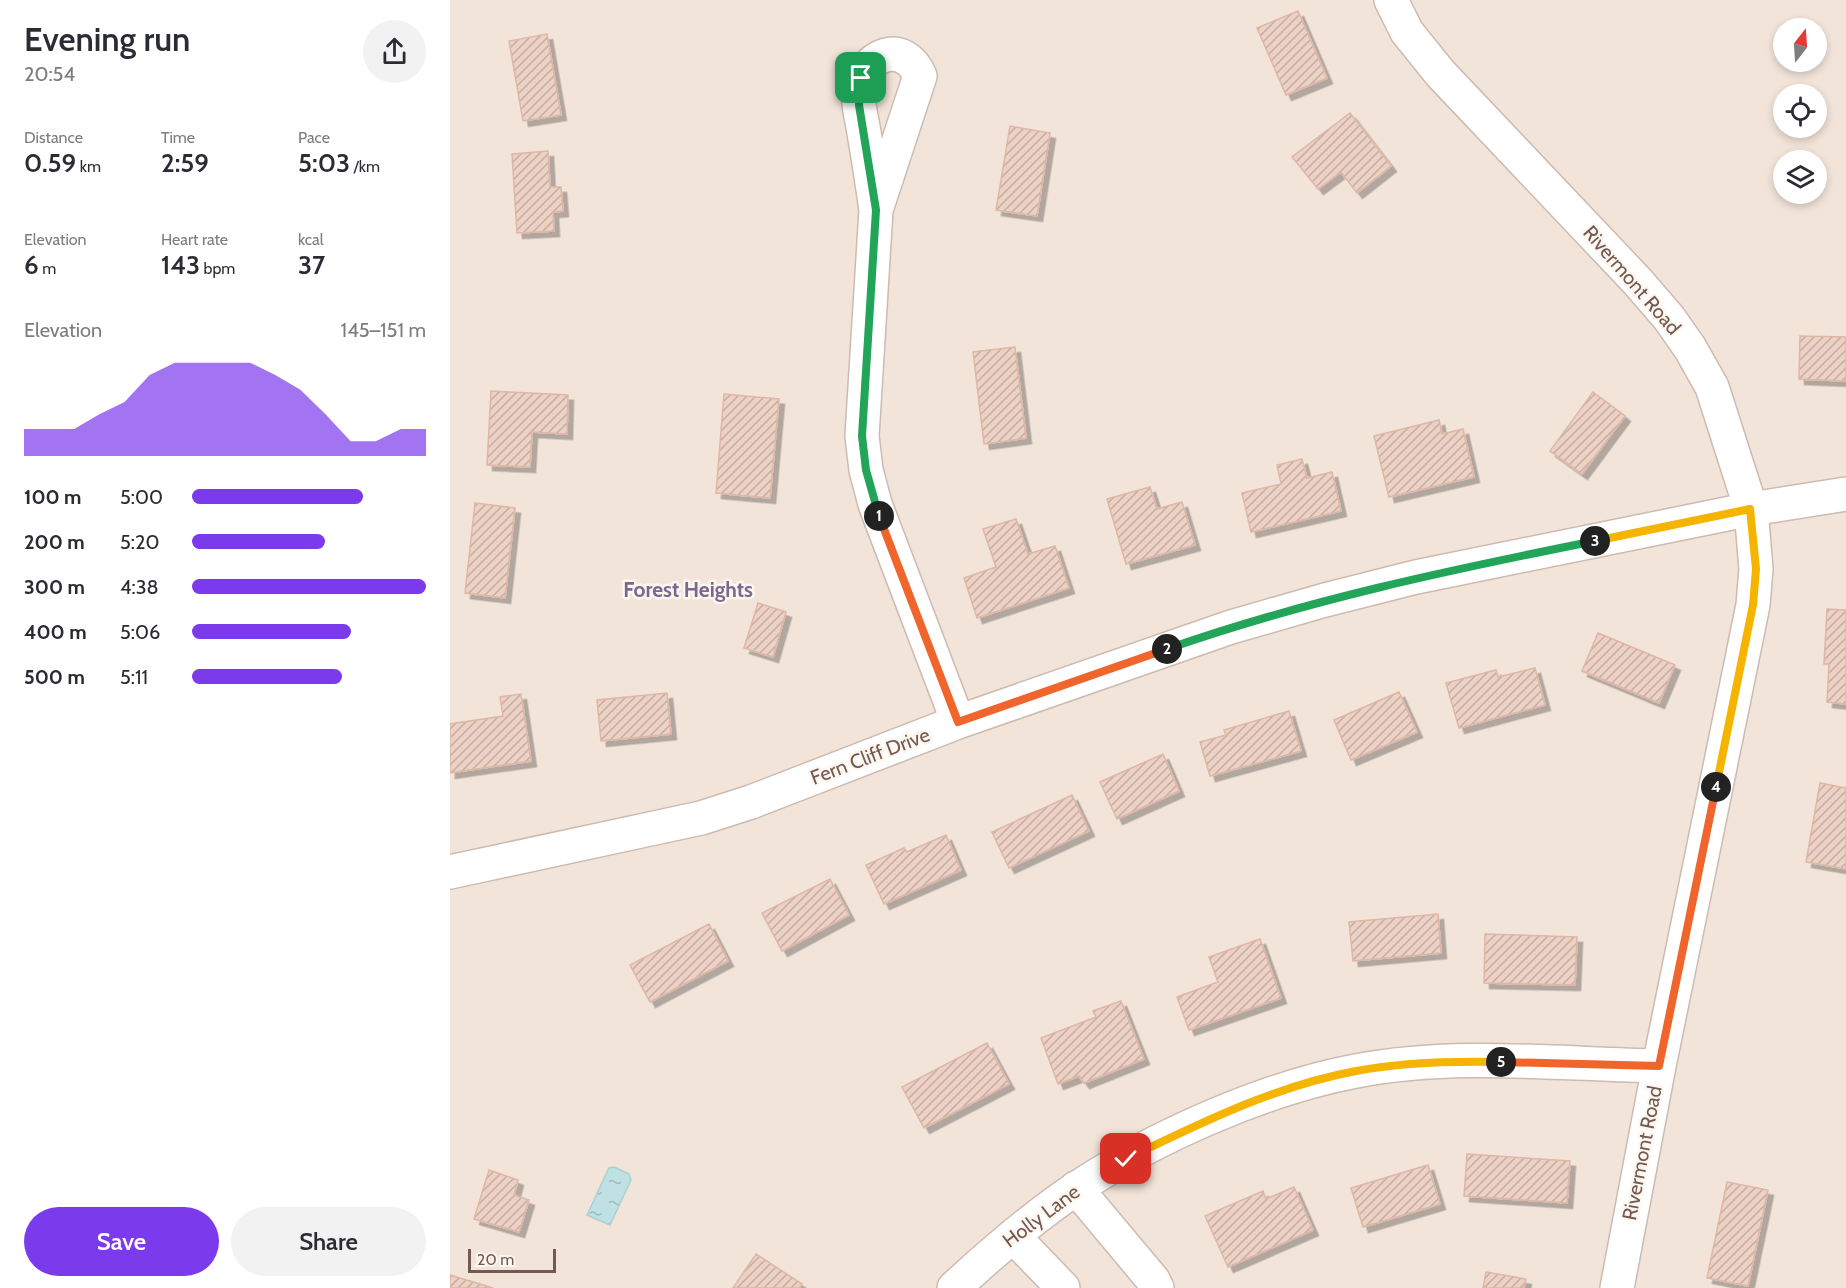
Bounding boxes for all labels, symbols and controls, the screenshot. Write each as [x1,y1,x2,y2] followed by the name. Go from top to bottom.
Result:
[1773,18,1827,72] north arrow
[1773,18,1827,204] map controls
[24,19,190,59] text: Evening run
[363,20,426,83] button: share
[835,52,886,103] pin
[844,61,877,94] icon: arrive
[24,62,75,86] text: 20:54
[1773,84,1827,138] button: locate
[24,128,83,147] text: Distance
[161,128,195,147] text: Time
[298,128,330,147] text: Pace
[24,147,76,179] text: 0.59
[161,147,209,179] text: 2:59
[298,147,350,179] text: 5:03
[1773,150,1827,204] button: layers
[76,157,101,176] text: km
[350,157,380,176] text: /km
[1578,221,1686,339] street label: Rivermont Road
[24,230,87,249] text: Elevation
[161,230,228,249] text: Heart rate
[298,230,324,249] text: kcal
[24,249,39,281] text: 6
[161,249,200,281] text: 143
[298,249,325,281] text: 37
[39,259,56,278] text: m
[200,259,235,278] text: bpm
[24,318,102,342] text: Elevation
[341,318,426,342] text: 145–151 m
[24,485,82,509] text: 100 m
[120,485,163,509] text: 5:00
[864,501,894,531] pin: 1
[876,506,882,525] text: 1
[1580,526,1610,556] pin: 3
[24,530,85,554] text: 200 m
[120,530,159,554] text: 5:20
[1591,531,1599,550] text: 3
[24,575,85,599] text: 300 m
[120,575,159,599] text: 4:38
[623,577,753,602] district label: Forest Heights
[24,620,87,644] text: 400 m
[120,620,160,644] text: 5:06
[1152,634,1182,664] pin: 2
[1163,639,1171,658] text: 2
[24,665,85,689] text: 500 m
[120,665,148,689] text: 5:11
[807,722,933,790] street label: Fern Cliff Drive
[1701,772,1731,802] pin: 4
[1711,777,1721,796] text: 4
[1486,1047,1516,1077] pin: 5
[1497,1052,1505,1071] text: 5
[1617,1084,1667,1222] street label: Rivermont Road
[1100,1133,1151,1184] pin
[1109,1142,1142,1175] icon: check
[998,1179,1084,1253] street label: Holly Lane
[24,1207,219,1276] button: Save
[231,1207,426,1276] button: Share
[468,1246,556,1274] scale bar
[477,1250,514,1269] text: 20 m

